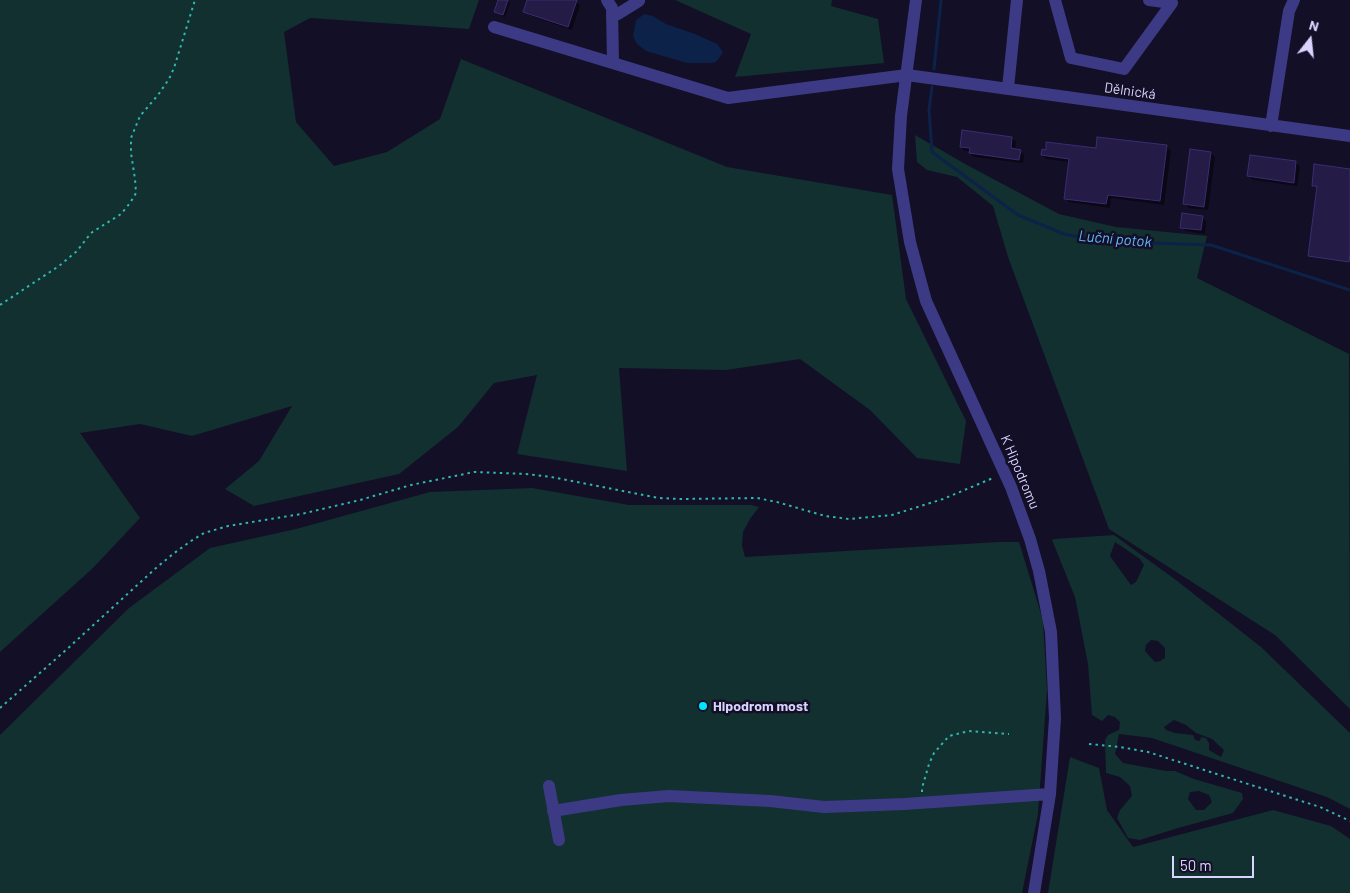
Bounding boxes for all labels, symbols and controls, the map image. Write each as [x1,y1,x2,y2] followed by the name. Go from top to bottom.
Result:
[1285,15,1335,65] north arrow
[1307,16,1321,35] text: N
[1103,79,1157,103] street label: Dělnická
[1078,227,1152,251] water label: Luční potok
[997,432,1043,512] street label: K Hipodromu
[713,698,808,714] place label: Hipodrom most
[697,700,709,712] marker: Hipodrom most
[1175,846,1258,878] scale bar
[1180,856,1212,874] text: 50 m

